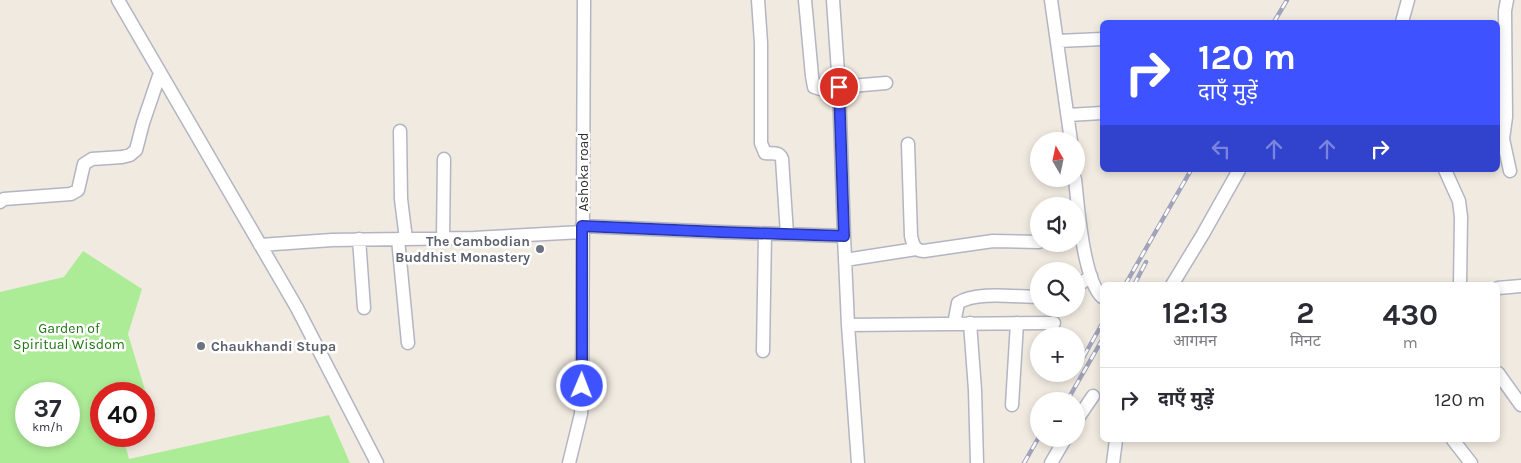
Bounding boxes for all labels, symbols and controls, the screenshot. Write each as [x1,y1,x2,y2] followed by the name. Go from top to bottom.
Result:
[1198,37,1296,78] text: 120 m
[1115,40,1180,105] icon: right
[818,66,860,108] pin
[825,73,853,101] icon: arrive
[1198,79,1258,105] text: दाएँ मुड़ें
[575,132,592,212] street label: Ashoka road
[1030,132,1085,188] north arrow
[1030,132,1085,447] map controls
[1207,135,1235,163] icon: left
[1260,135,1288,163] icon: ahead
[1313,135,1341,163] icon: ahead
[1366,135,1394,163] icon: right
[1030,197,1085,252] button: sound
[395,233,530,266] place label: The Cambodian Buddhist Monastery
[534,243,546,255] marker: The Cambodian Buddhist Monastery
[1030,262,1085,317] button: search
[1162,295,1228,331] text: 12:13
[1296,295,1314,331] text: 2
[1383,297,1438,333] text: 430
[13,320,125,353] park label: Garden of Spiritual Wisdom
[1030,327,1085,382] button: +
[1173,331,1217,350] text: आगमन
[1290,331,1321,350] text: मिनट
[1403,333,1418,352] text: m
[211,338,336,355] place label: Chaukhandi Stupa
[195,340,207,352] marker: Chaukhandi Stupa
[555,359,607,411] position arrow
[90,382,155,447] speed limit sign: 40
[1115,386,1143,414] icon: right
[1158,388,1214,410] text: दाएँ मुड़ें
[1434,389,1485,411] text: 120 m
[1030,392,1085,447] button: −
[33,394,61,423] text: 37
[32,420,63,434] text: km/h

